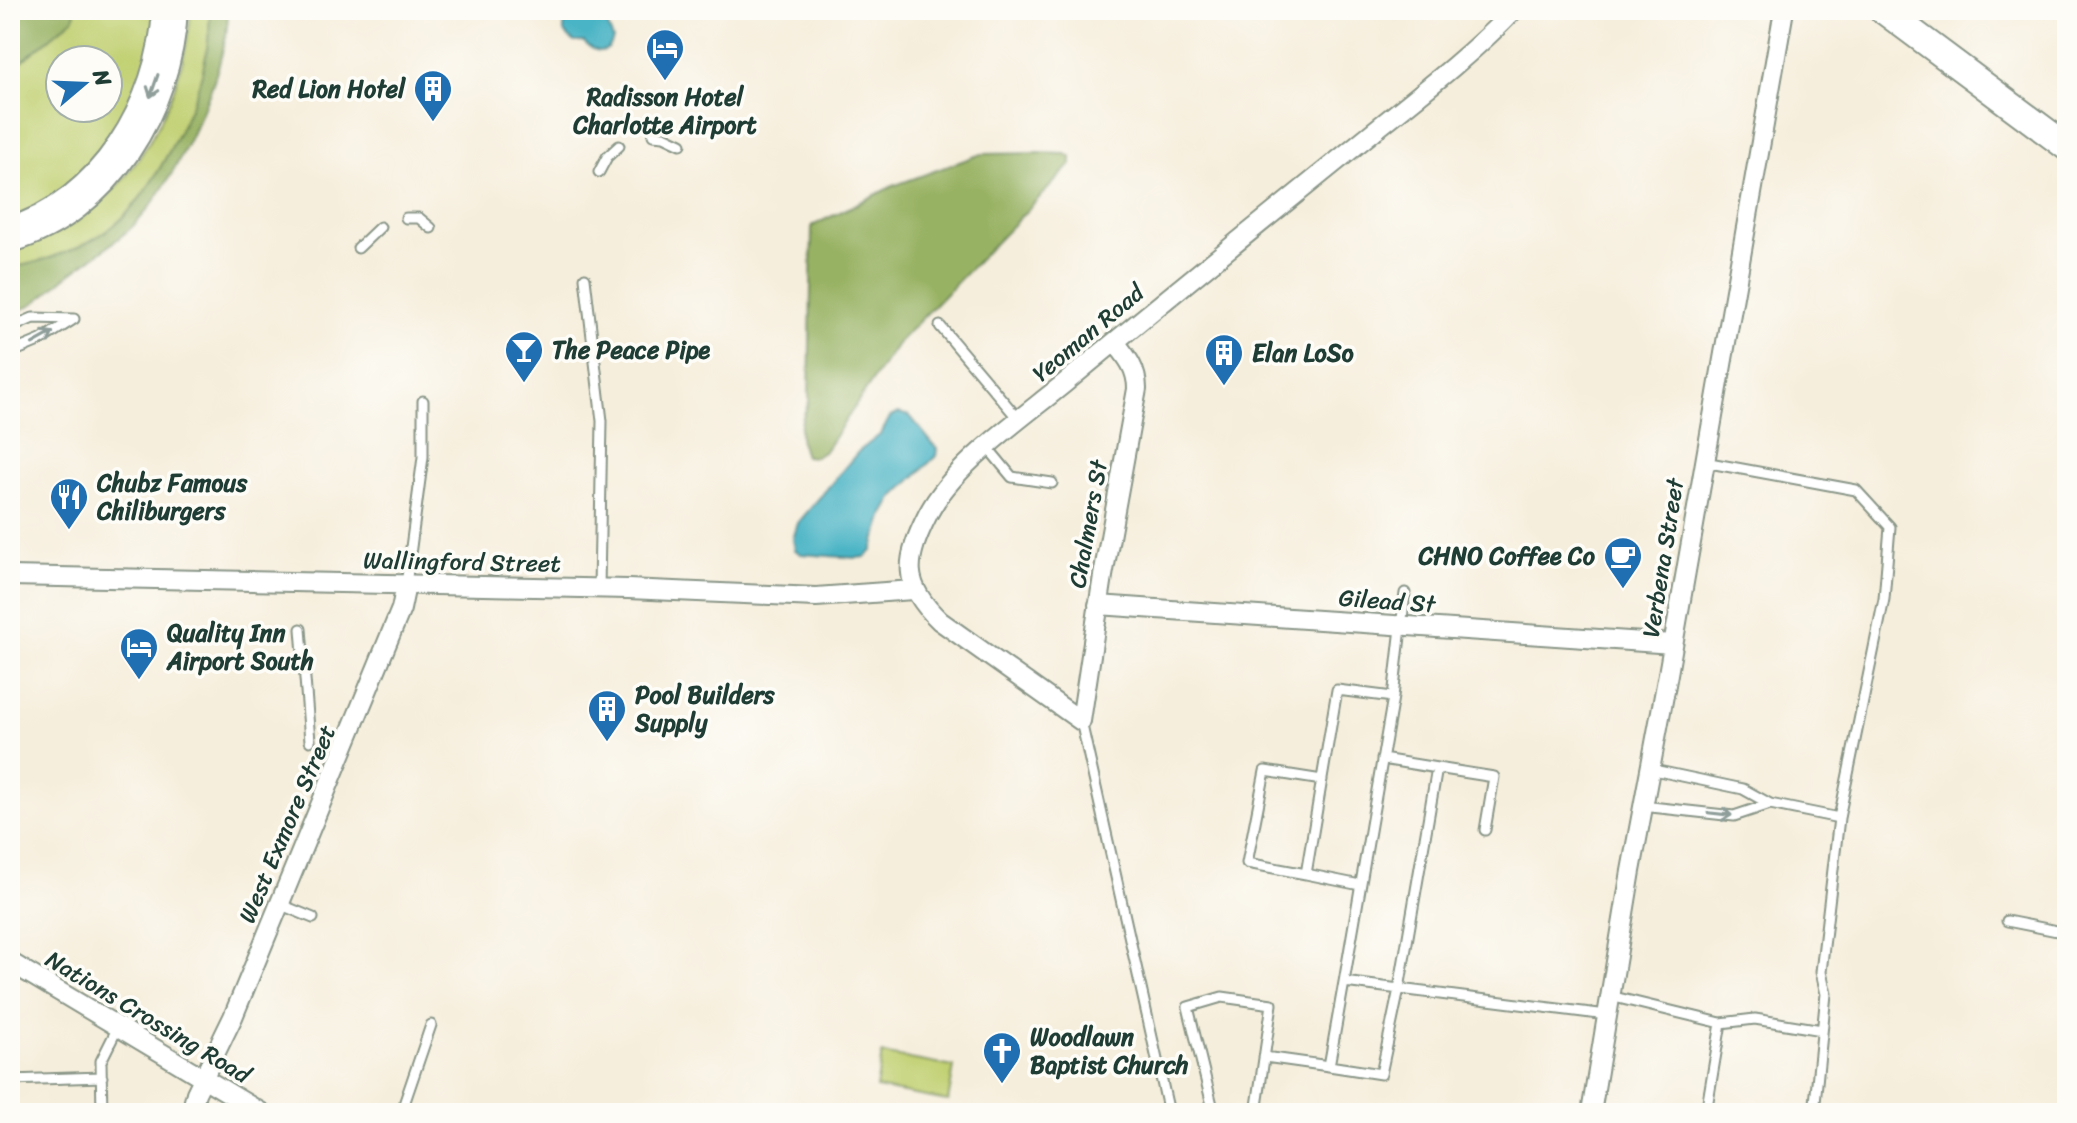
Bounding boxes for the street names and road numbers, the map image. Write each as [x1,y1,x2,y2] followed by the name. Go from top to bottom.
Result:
[1022,272,1155,393] street label: Yeoman Road
[1056,455,1120,591] street label: Chalmers St
[1630,474,1697,641] street label: Verbena Street
[363,539,561,585] street label: Wallingford Street
[1337,577,1438,625] street label: Gilead St
[226,718,348,930] street label: West Exmore Street
[37,939,260,1096] street label: Nations Crossing Road

